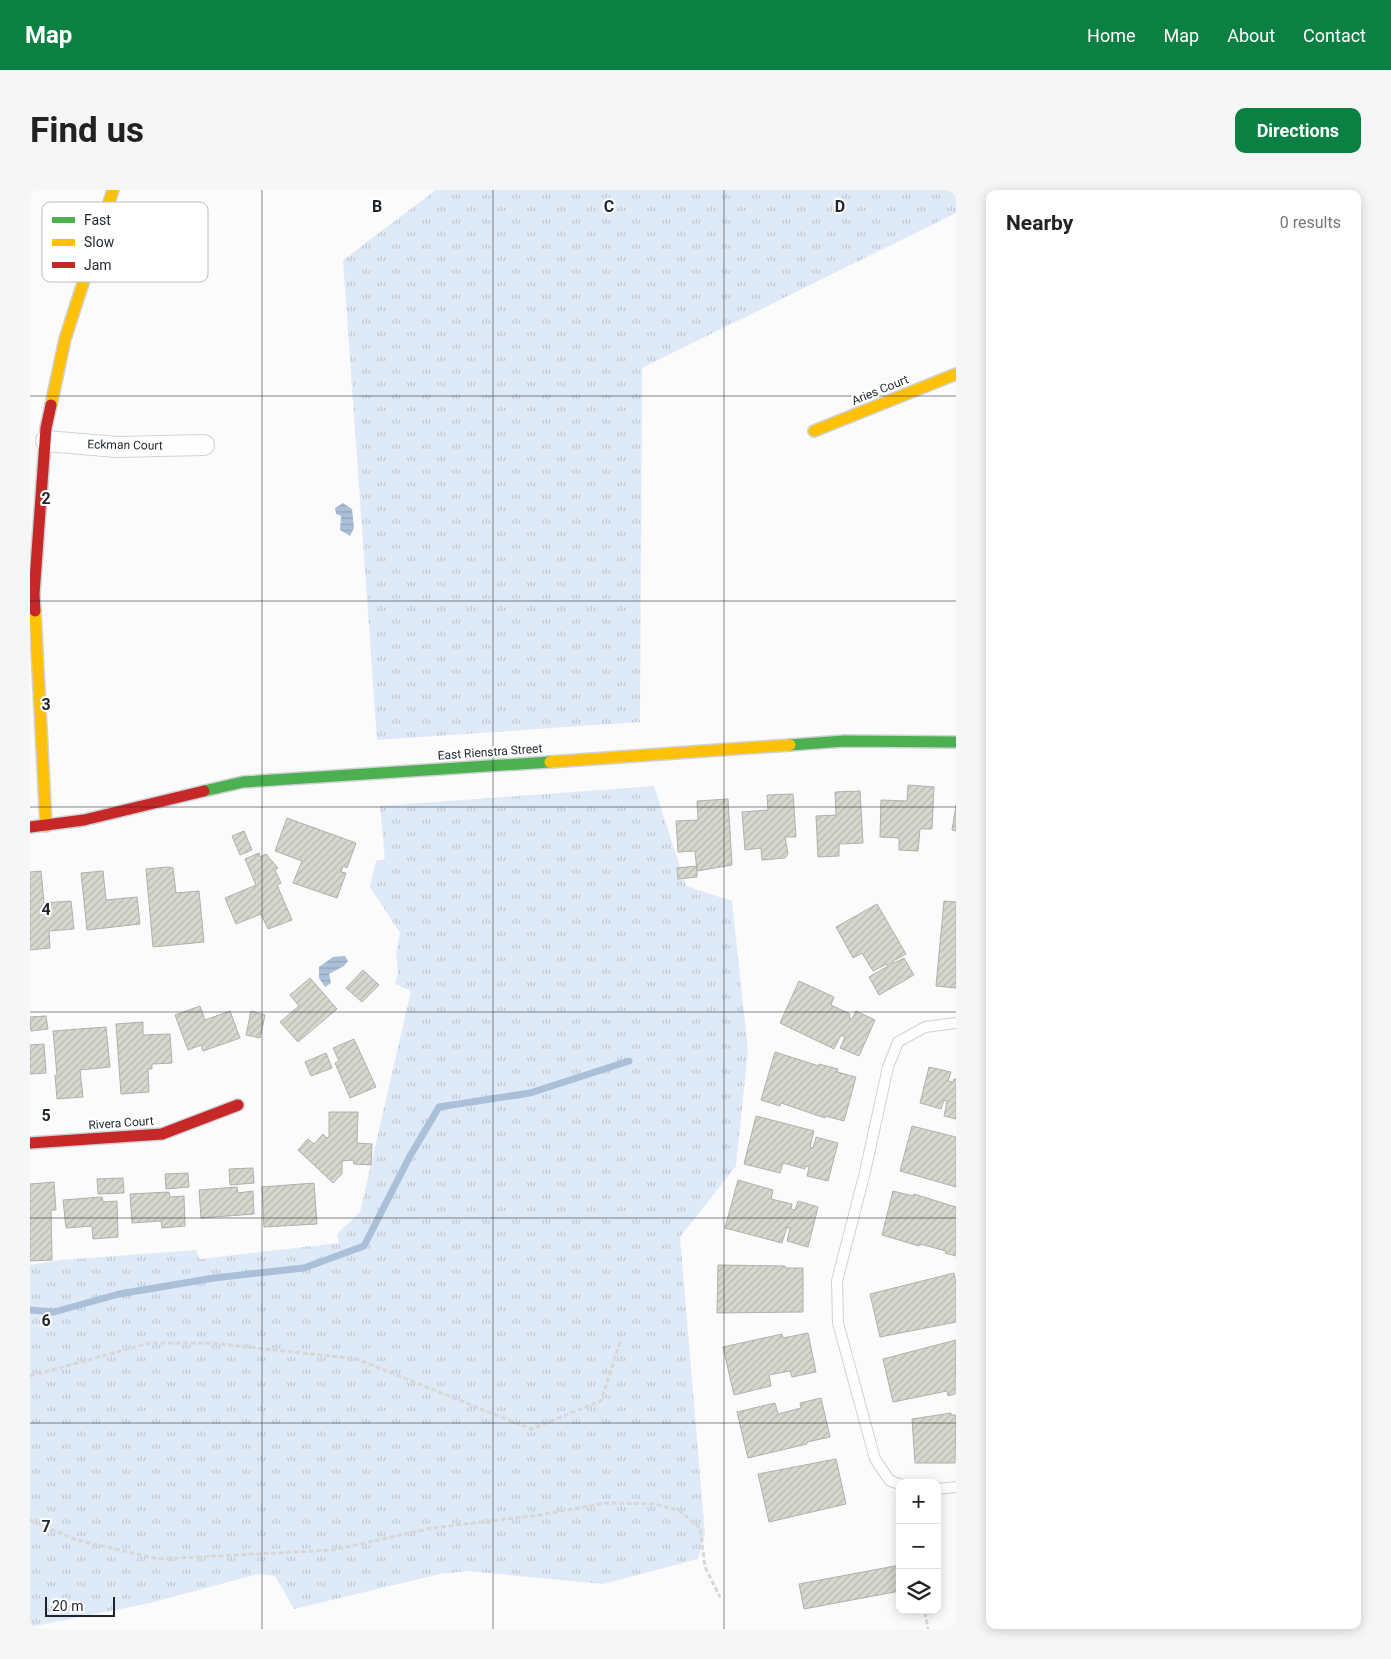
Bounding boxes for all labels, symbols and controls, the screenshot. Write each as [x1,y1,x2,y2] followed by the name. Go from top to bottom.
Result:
[25,21,72,49] text: Map
[1087,25,1136,46] text: Home
[1164,25,1199,46] text: Map
[1227,25,1275,46] text: About
[1303,25,1366,46] text: Contact
[1235,108,1361,153] button: Directions
[30,110,144,151] text: Find us
[372,197,382,216] text: B
[604,197,614,216] text: C
[835,197,845,216] text: D
[42,202,208,282] legend
[1006,211,1073,235] text: Nearby
[84,212,111,228] text: Fast
[1280,213,1341,232] text: 0 results
[84,234,115,250] text: Slow
[84,257,112,273] text: Jam
[850,372,910,408] street label: Aries Court
[87,437,163,453] street label: Eckman Court
[41,489,51,508] text: 2
[41,695,51,714] text: 3
[437,741,543,763] street label: East Rienstra Street
[41,900,51,919] text: 4
[41,1106,51,1125] text: 5
[88,1114,154,1132] street label: Rivera Court
[41,1311,51,1330] text: 6
[896,1479,941,1614] map controls
[896,1479,941,1524] button: +
[41,1517,51,1536] text: 7
[896,1524,941,1569] button: −
[896,1569,941,1614] button: layers
[45,1594,115,1617] scale bar
[52,1598,84,1614] text: 20 m

